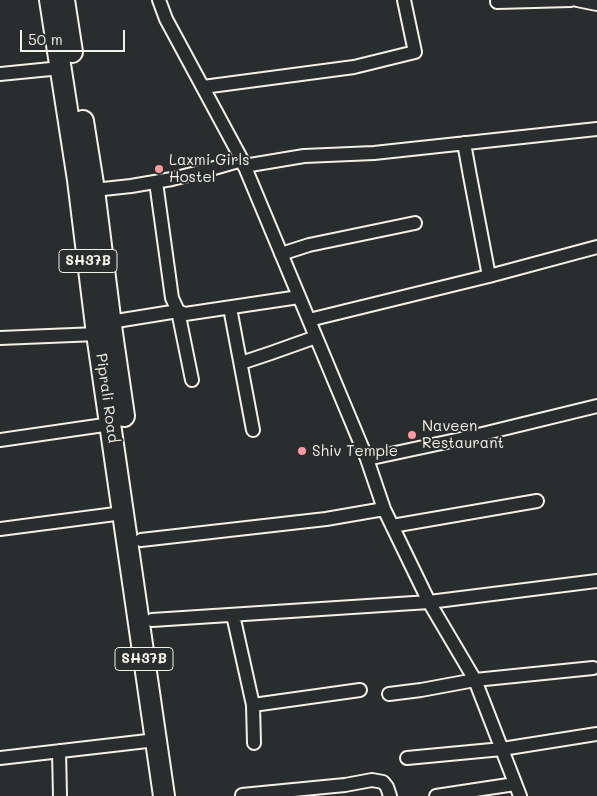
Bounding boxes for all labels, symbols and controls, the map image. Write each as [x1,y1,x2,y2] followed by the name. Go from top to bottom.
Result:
[22,20,128,52] scale bar
[28,29,63,49] text: 50 m
[169,151,250,186] place label: Laxmi Girls Hostel
[153,163,165,175] marker: Laxmi Girls Hostel
[59,250,117,272] road number: SH37B
[92,352,122,444] street label: Piprali Road
[422,417,504,452] place label: Naveen Restaurant
[406,429,418,441] marker: Naveen Restaurant
[312,442,398,460] place label: Shiv Temple
[296,445,308,457] marker: Shiv Temple
[115,648,173,671] road number: SH37B

